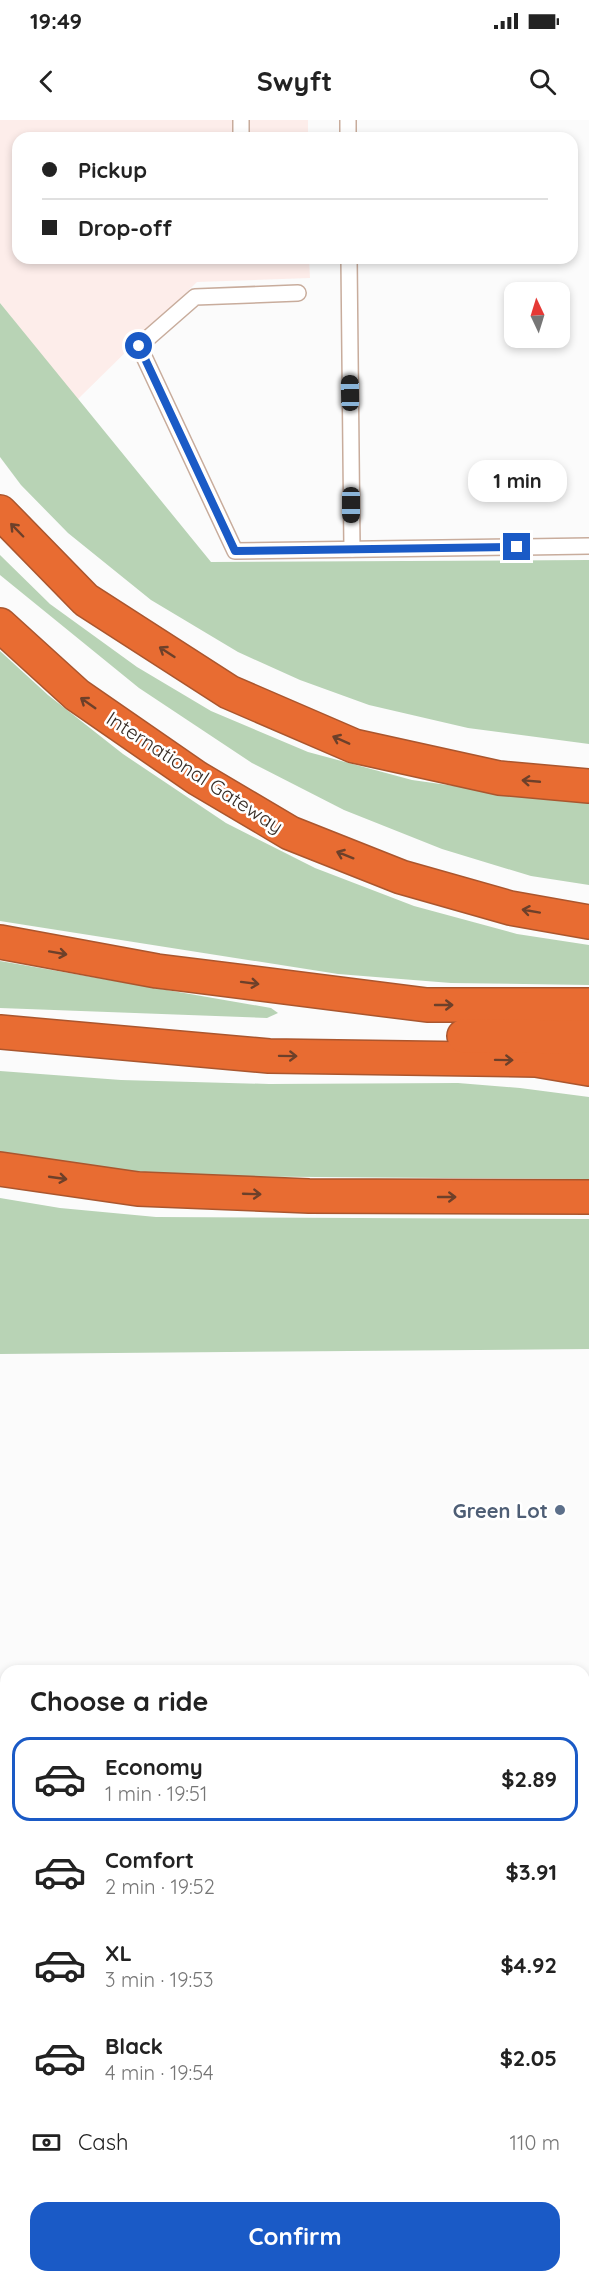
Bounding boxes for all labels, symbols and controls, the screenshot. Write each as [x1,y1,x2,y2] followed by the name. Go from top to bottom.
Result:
[30,7,82,35] text: 19:49
[257,64,332,98] text: Swyft
[30,65,63,98] icon: back
[526,65,559,98] icon: search
[78,156,147,184] text: Pickup
[78,214,172,242] text: Drop-off
[504,282,570,348] north arrow
[504,282,570,348] map controls
[125,332,152,359] route start
[341,375,359,411] car
[468,460,566,502] callout: 1 min
[493,468,542,493] text: 1 min
[342,487,360,523] car
[10,522,25,537] one-way arrow
[503,533,530,560] route end
[159,646,176,658] one-way arrow
[80,697,96,709] one-way arrow
[102,706,288,838] street label: International Gateway
[332,734,350,746] one-way arrow
[521,775,541,786] one-way arrow
[336,848,355,859] one-way arrow
[522,906,542,917] one-way arrow
[47,948,67,959] one-way arrow
[240,977,260,988] one-way arrow
[433,999,453,1011] one-way arrow
[278,1050,298,1062] one-way arrow
[494,1054,514,1065] one-way arrow
[48,1172,67,1183] one-way arrow
[241,1188,261,1200] one-way arrow
[436,1191,456,1203] one-way arrow
[453,1498,548,1523] place label: Green Lot
[553,1503,567,1517] marker: Green Lot
[30,1684,208,1718] text: Choose a ride
[33,1752,87,1806] icon: car
[105,1753,203,1781] text: Economy
[501,1765,557,1793] text: $2.89
[105,1781,207,1806] text: 1 min · 19:51
[33,1845,87,1899] icon: car
[105,1846,194,1874] text: Comfort
[506,1858,557,1886] text: $3.91
[105,1874,215,1899] text: 2 min · 19:52
[33,1938,87,1992] icon: car
[105,1939,132,1967] text: XL
[500,1951,557,1979] text: $4.92
[105,1967,214,1992] text: 3 min · 19:53
[33,2031,87,2085] icon: car
[105,2032,163,2060] text: Black
[500,2044,557,2072] text: $2.05
[105,2060,214,2085] text: 4 min · 19:54
[30,2126,63,2159] icon: cash
[78,2128,129,2156] text: Cash
[510,2130,560,2155] text: 110 m
[30,2202,560,2271] button: Confirm

